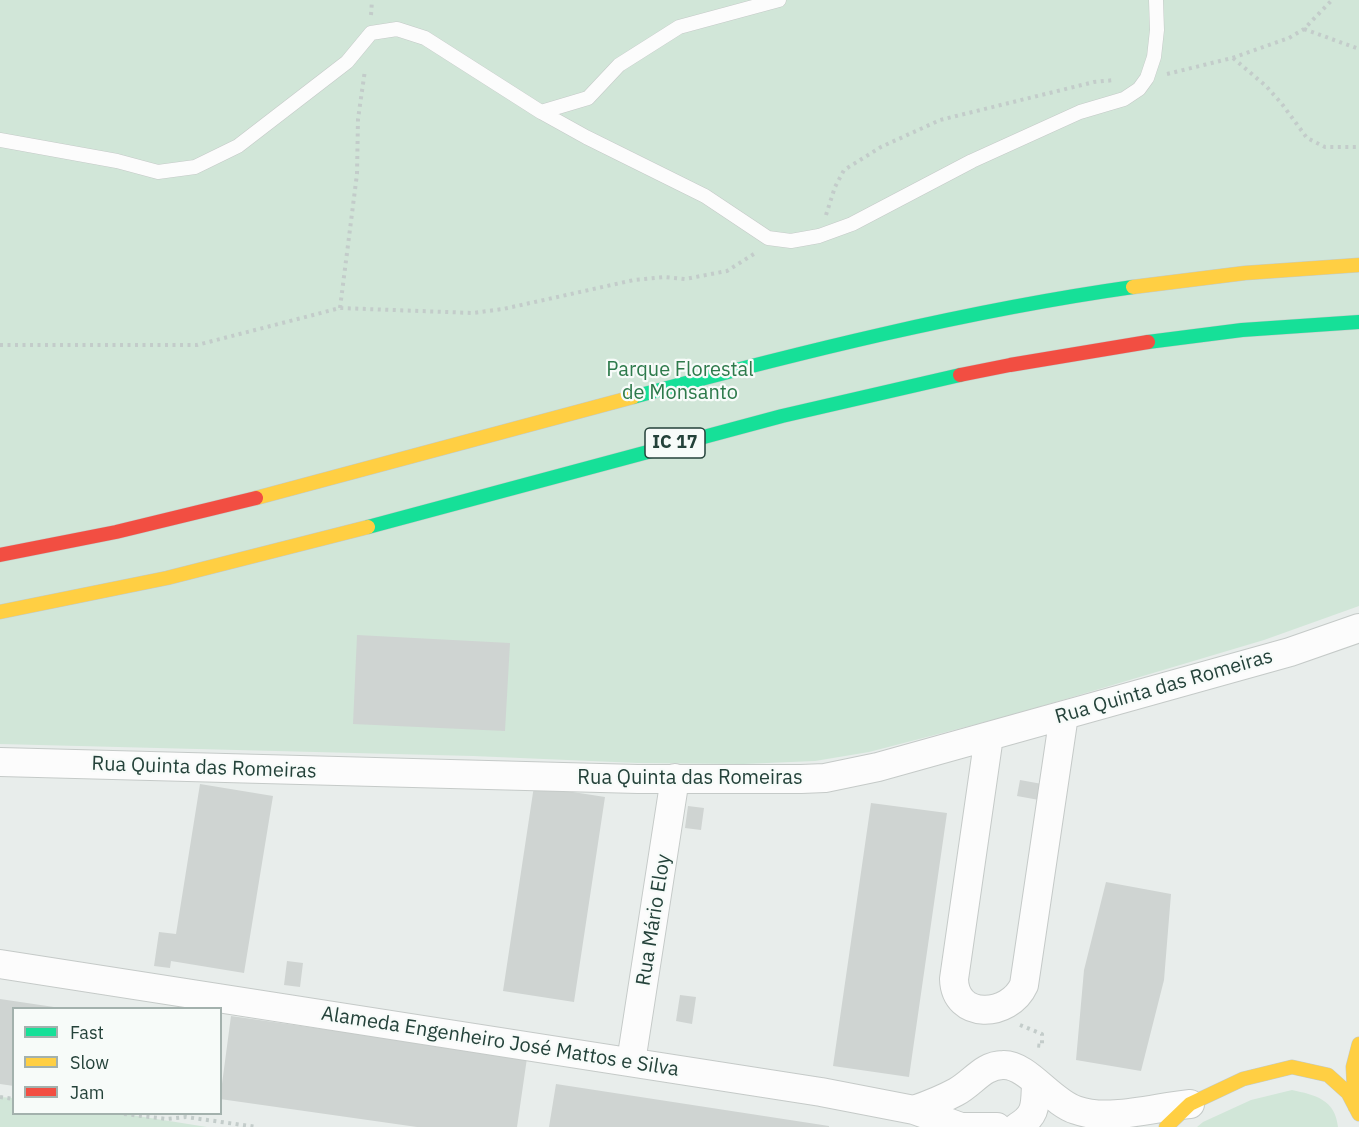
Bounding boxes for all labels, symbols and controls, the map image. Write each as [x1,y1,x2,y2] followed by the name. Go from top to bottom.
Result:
[606,358,754,405] park label: Parque Florestal de Monsanto
[645,428,705,458] road number: IC 17
[1052,644,1276,730] street label: Rua Quinta das Romeiras
[91,752,317,784] street label: Rua Quinta das Romeiras
[577,766,803,790] street label: Rua Quinta das Romeiras
[632,852,676,988] street label: Rua Mário Eloy
[319,1002,681,1082] street label: Alameda Engenheiro José Mattos e Silva
[12,1007,222,1115] legend
[70,1021,104,1044] text: Fast
[70,1051,109,1074] text: Slow
[70,1081,105,1104] text: Jam

